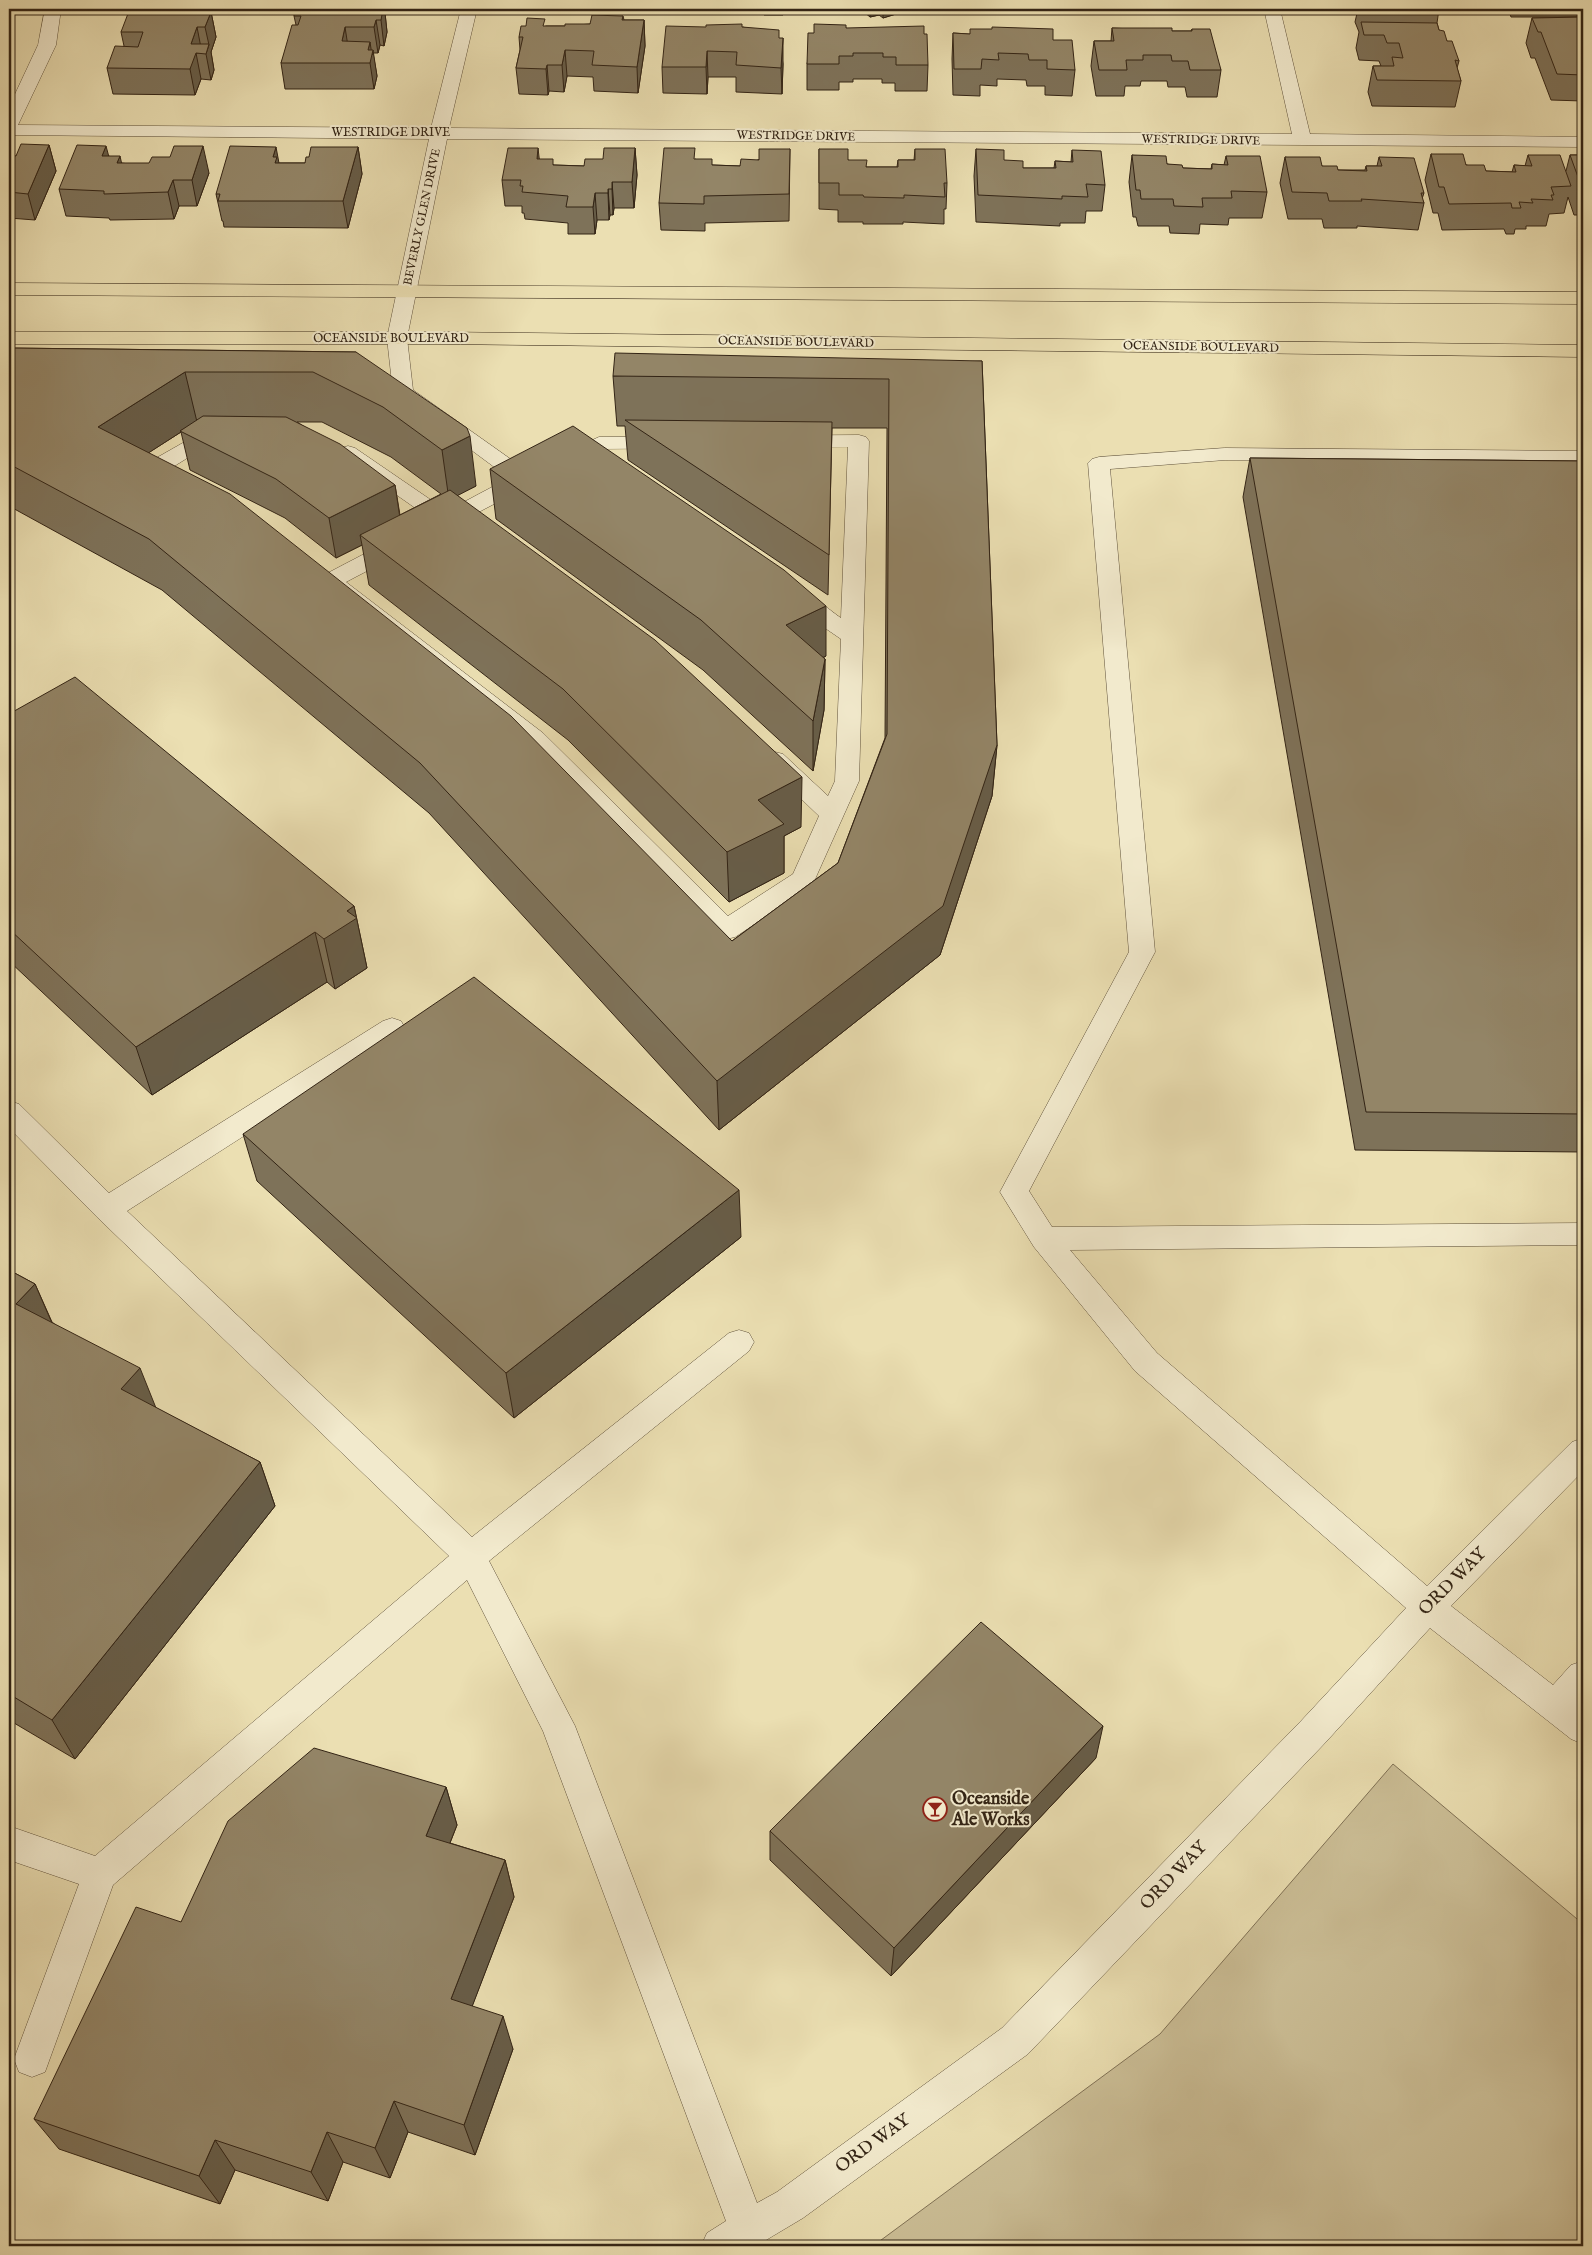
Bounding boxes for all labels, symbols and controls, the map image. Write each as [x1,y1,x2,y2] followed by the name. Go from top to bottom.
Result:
[332,125,450,140] street label: WESTRIDGE DRIVE
[736,127,856,145] street label: WESTRIDGE DRIVE
[1141,131,1261,149] street label: WESTRIDGE DRIVE
[400,147,444,287] street label: BEVERLY GLEN DRIVE
[313,331,469,346] street label: OCEANSIDE BOULEVARD
[718,333,874,351] street label: OCEANSIDE BOULEVARD
[1123,338,1279,356] street label: OCEANSIDE BOULEVARD
[1414,1543,1492,1621] street label: ORD WAY
[951,1788,1030,1832] place label: Oceanside Ale Works
[922,1796,948,1822] bar icon: Oceanside Ale Works
[1135,1836,1213,1915] street label: ORD WAY
[831,2109,916,2179] street label: ORD WAY

